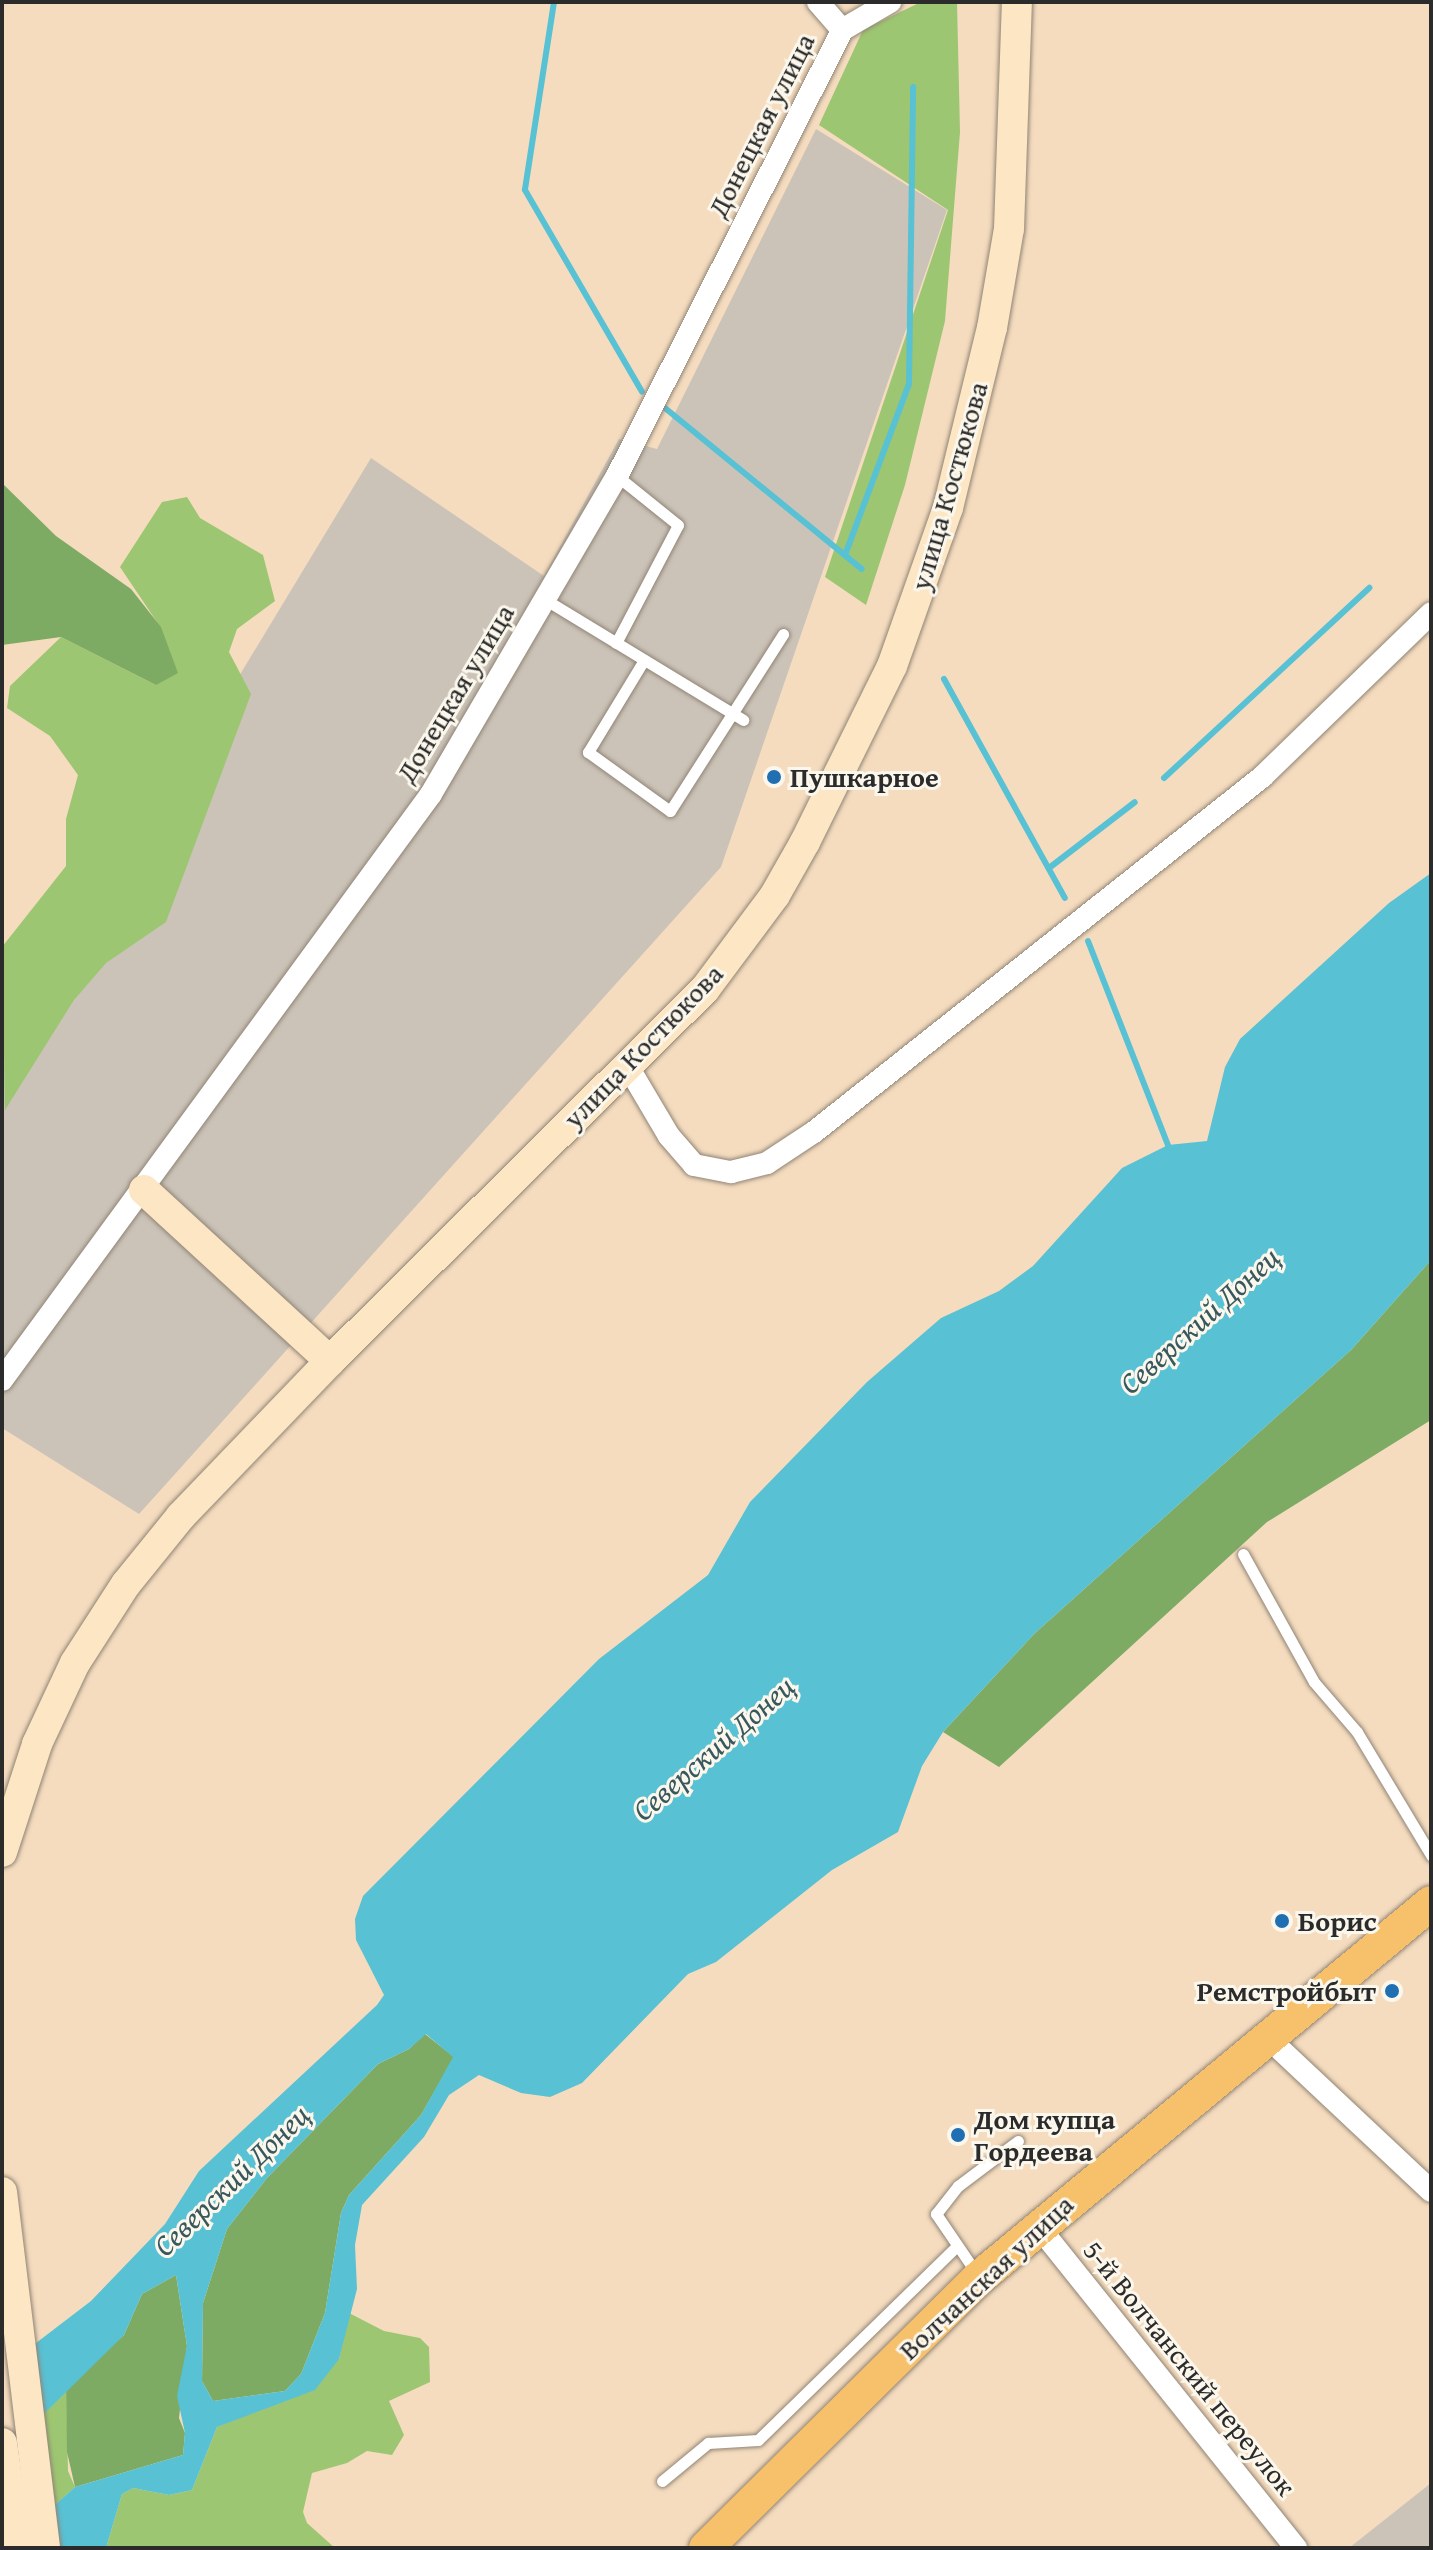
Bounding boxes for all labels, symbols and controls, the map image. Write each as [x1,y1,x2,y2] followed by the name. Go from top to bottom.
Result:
[700,28,822,222] street label: Донецкая улица
[903,378,995,594] street label: улица Костюкова
[389,598,521,788] street label: Донецкая улица
[790,760,939,794] place label: Пушкарное
[765,768,783,786] marker: Пушкарное
[556,957,730,1135] street label: улица Костюкова
[1112,1239,1286,1401] water label: Северский Донец
[625,1668,801,1828] water label: Северский Донец
[1298,1904,1377,1938] place label: Борис
[1273,1912,1291,1930] marker: Борис
[1197,1974,1376,2008] place label: Ремстройбыт
[1383,1982,1401,2000] marker: Ремстройбыт
[146,2097,316,2263] water label: Северский Донец
[974,2102,1115,2168] place label: Дом купца Гордеева
[949,2126,967,2144] marker: Дом купца Гордеева
[892,2187,1080,2367] street label: Волчанская улица
[1077,2234,1303,2502] street label: 5-й Волчанский переулок

